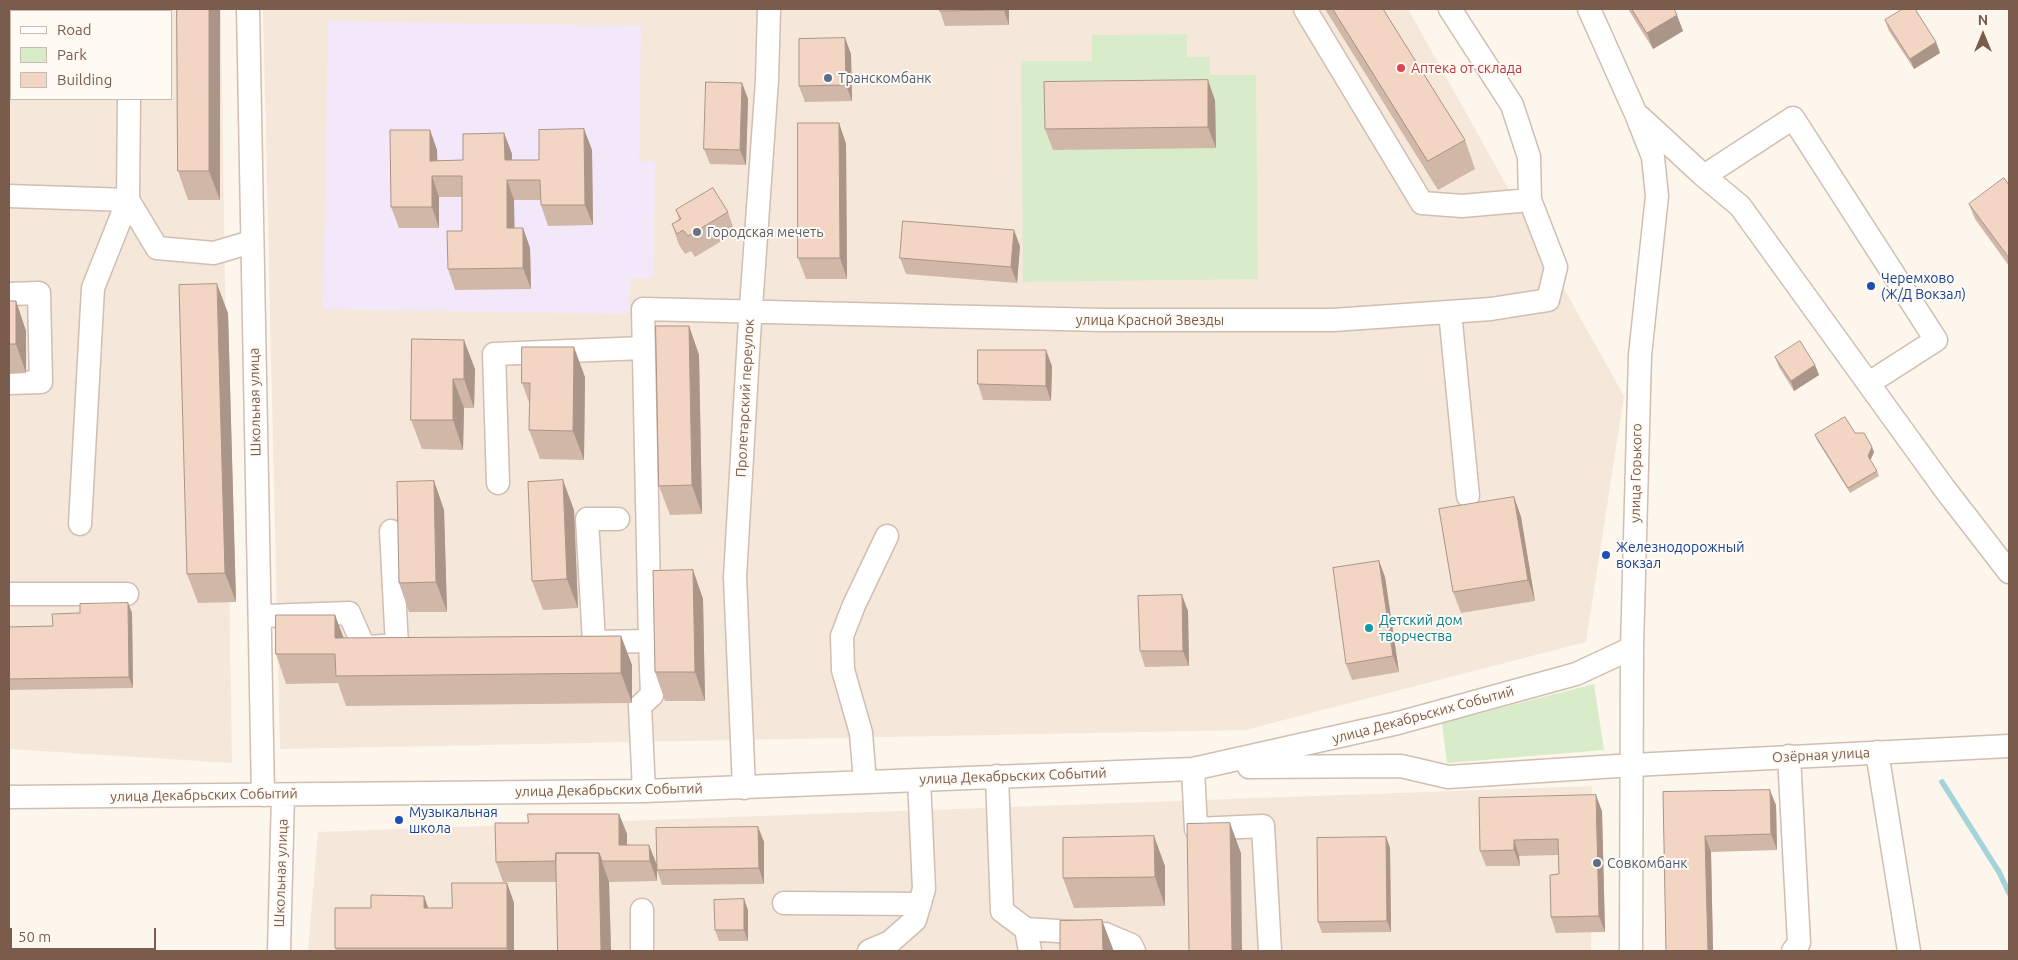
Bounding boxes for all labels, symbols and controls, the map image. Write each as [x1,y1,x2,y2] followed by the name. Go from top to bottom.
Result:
[10,10,172,100] legend
[1958,10,2008,60] north arrow
[1978,12,1988,28] text: N
[57,21,92,38] text: Road
[57,46,87,63] text: Park
[1411,60,1522,76] place label: Аптека от склада
[1395,62,1407,74] marker: Аптека от склада
[838,70,932,86] place label: Транскомбанк
[57,71,112,88] text: Building
[822,72,834,84] marker: Транскомбанк
[707,224,823,240] place label: Городская мечеть
[691,226,703,238] marker: Городская мечеть
[1881,270,1966,302] place label: Черемхово (Ж/Д Вокзал)
[1865,280,1877,292] marker: Черемхово (Ж/Д Вокзал)
[1076,312,1224,328] street label: улица Красной Звезды
[732,318,758,478] street label: Пролетарский переулок
[246,348,264,456] street label: Школьная улица
[1627,423,1645,523] street label: улица Горького
[1616,539,1744,572] place label: Железнодорожный вокзал
[1600,549,1612,561] marker: Железнодорожный вокзал
[1379,612,1463,644] place label: Детский дом творчества
[1363,622,1375,634] marker: Детский дом творчества
[1330,683,1516,747] street label: улица Декабрьских Событий
[1772,744,1870,766] street label: Озёрная улица
[919,764,1107,788] street label: улица Декабрьских Событий
[515,780,703,800] street label: улица Декабрьских Событий
[110,785,298,805] street label: улица Декабрьских Событий
[409,804,498,836] place label: Музыкальная школа
[393,814,405,826] marker: Музыкальная школа
[271,818,291,928] street label: Школьная улица
[1607,855,1688,871] place label: Совкомбанк
[1591,857,1603,869] marker: Совкомбанк
[12,918,159,950] scale bar
[18,928,51,945] text: 50 m

